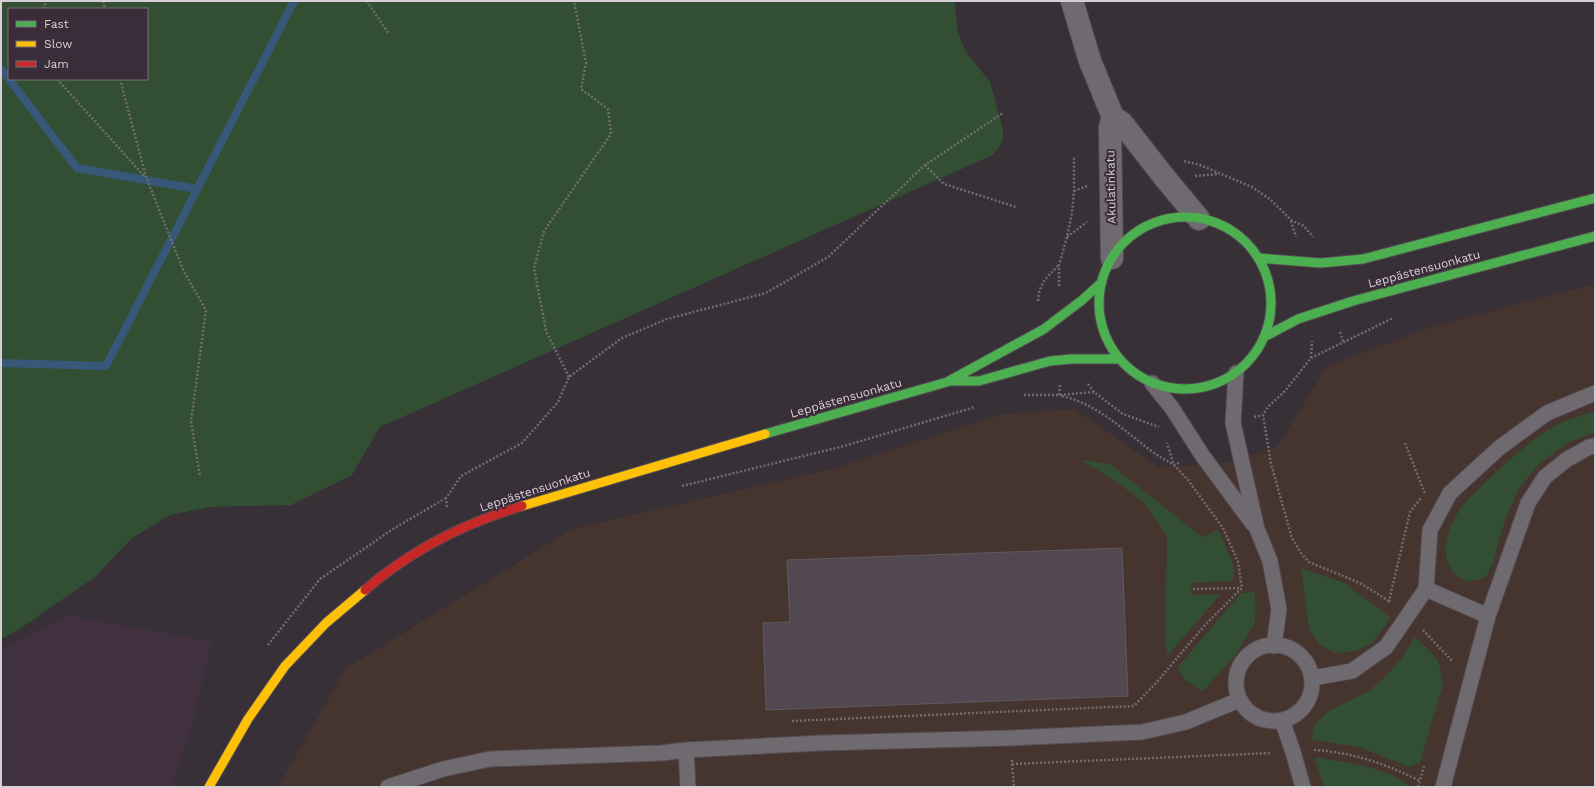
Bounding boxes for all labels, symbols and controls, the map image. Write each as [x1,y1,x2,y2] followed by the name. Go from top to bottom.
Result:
[8,8,148,80] legend
[44,17,69,31] text: Fast
[44,37,72,51] text: Slow
[44,57,69,71] text: Jam
[1103,150,1119,224] street label: Akulatinkatu
[1366,247,1482,291] street label: Leppästensuonkatu
[789,375,903,421] street label: Leppästensuonkatu
[478,465,592,515] street label: Leppästensuonkatu

